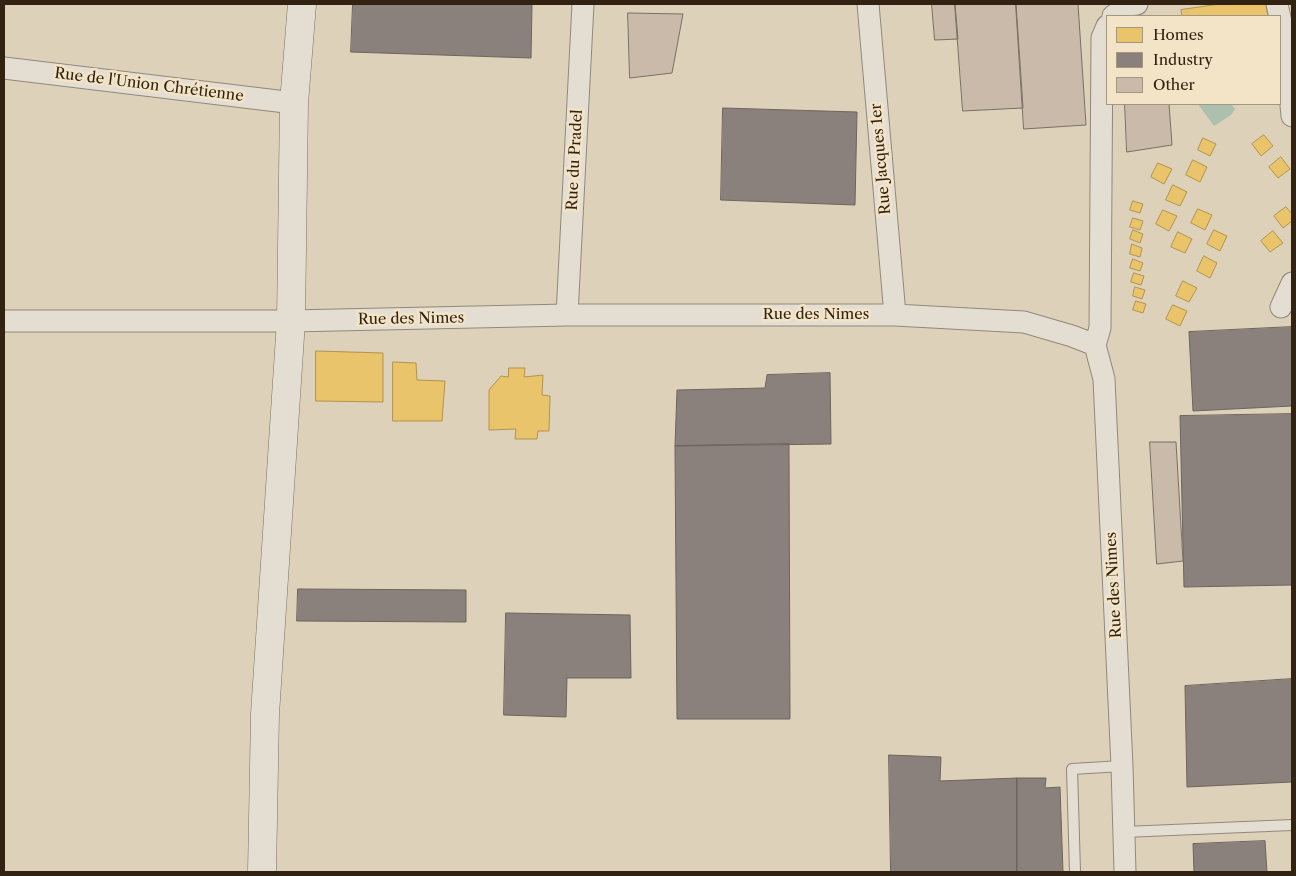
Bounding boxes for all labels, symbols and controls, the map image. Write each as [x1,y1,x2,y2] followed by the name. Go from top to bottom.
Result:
[1106,15,1281,105] legend
[1153,25,1204,44] text: Homes
[1153,50,1213,69] text: Industry
[53,64,245,106] street label: Rue de l'Union Chrétienne
[1153,75,1195,94] text: Other
[867,103,895,215] street label: Rue Jacques 1er
[563,109,587,211] street label: Rue du Pradel
[763,306,869,324] street label: Rue des Nimes
[358,309,464,329] street label: Rue des Nimes
[1102,531,1126,639] street label: Rue des Nimes

